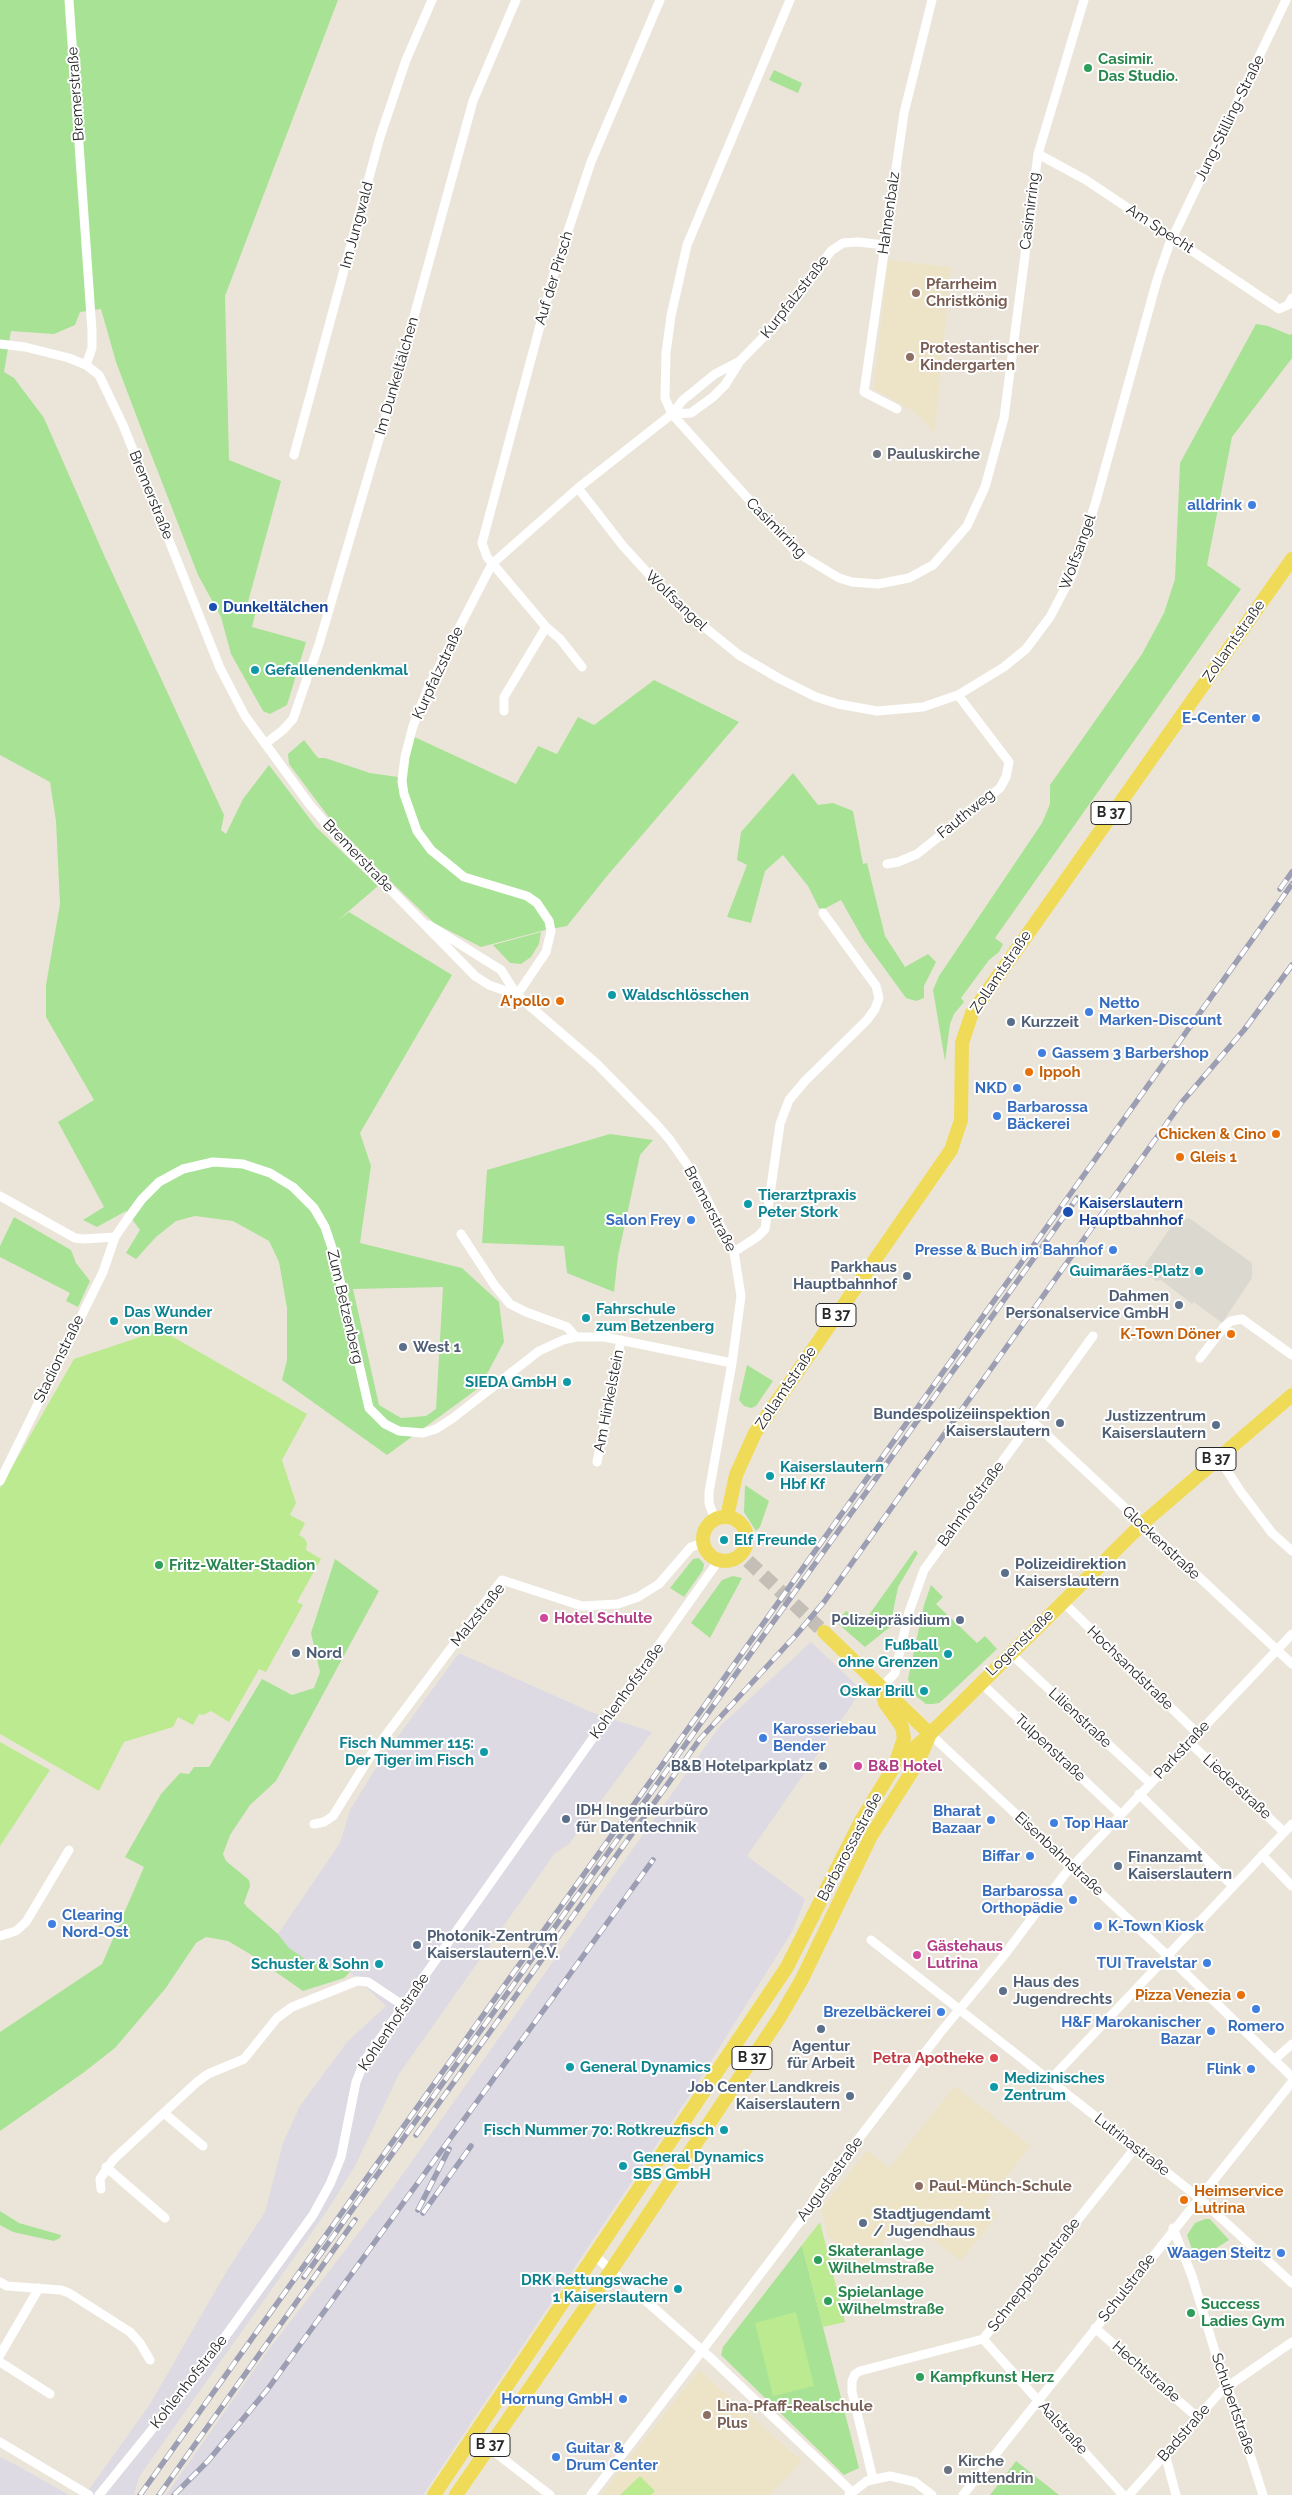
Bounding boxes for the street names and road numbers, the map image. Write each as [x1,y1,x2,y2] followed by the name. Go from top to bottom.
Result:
[64,46,88,142] street label: Bremerstraße
[1192,52,1268,184] street label: Jung-Stilling-Straße
[874,171,904,255] street label: Hahnenbalz
[1016,171,1044,251] street label: Casimirring
[337,180,377,270] street label: Im Jungwald
[1123,201,1197,257] street label: Am Specht
[531,229,577,327] street label: Auf der Pirsch
[757,252,833,342] street label: Kurpfalzstraße
[372,315,422,437] street label: Im Dunkeltälchen
[125,448,177,542] street label: Bremerstraße
[742,494,810,562] street label: Casimirring
[1056,512,1100,592] street label: Wolfsangel
[641,567,711,635] street label: Wolfsangel
[1199,597,1269,685] street label: Zollamtstraße
[409,624,467,722] street label: Kurpfalzstraße
[934,785,998,843] street label: Fauthweg
[1091,801,1131,824] road number: B 37
[319,816,397,896] street label: Bremerstraße
[967,927,1035,1017] street label: Zollamtstraße
[680,1163,740,1255] street label: Bremerstraße
[323,1248,367,1366] street label: Zum Betzenberg
[816,1304,856,1326] road number: B 37
[30,1312,88,1406] street label: Stadionstraße
[752,1343,820,1433] street label: Zollamtstraße
[590,1348,628,1454] street label: Am Hinkelstein
[1196,1448,1236,1470] road number: B 37
[934,1458,1008,1550] street label: Bahnhofstraße
[1118,1502,1204,1584] street label: Glockenstraße
[447,1580,509,1650] street label: Malzstraße
[982,1606,1058,1680] street label: Logenstraße
[1083,1622,1177,1714] street label: Hochsandstraße
[586,1640,668,1742] street label: Kohlenhofstraße
[1045,1684,1115,1752] street label: Lilienstraße
[1011,1711,1089,1785] street label: Tulpenstraße
[1150,1717,1214,1783] street label: Parkstraße
[1199,1751,1275,1823] street label: Liederstraße
[814,1790,886,1904] street label: Barbarossastraße
[1011,1808,1107,1900] street label: Eisenbahnstraße
[355,1970,433,2074] street label: Kohlenhofstraße
[732,2046,772,2070] road number: B 37
[1091,2110,1173,2180] street label: Lutrinastraße
[793,2133,867,2225] street label: Augustastraße
[984,2215,1084,2335] street label: Schneppbachstraße
[1095,2250,1159,2326] street label: Schulstraße
[147,2332,231,2432] street label: Kohlenhofstraße
[1108,2338,1184,2406] street label: Hechtstraße
[1207,2351,1259,2457] street label: Schubertstraße
[1035,2398,1091,2458] street label: Aalstraße
[1154,2401,1214,2465] street label: Badstraße
[470,2434,510,2456] road number: B 37

